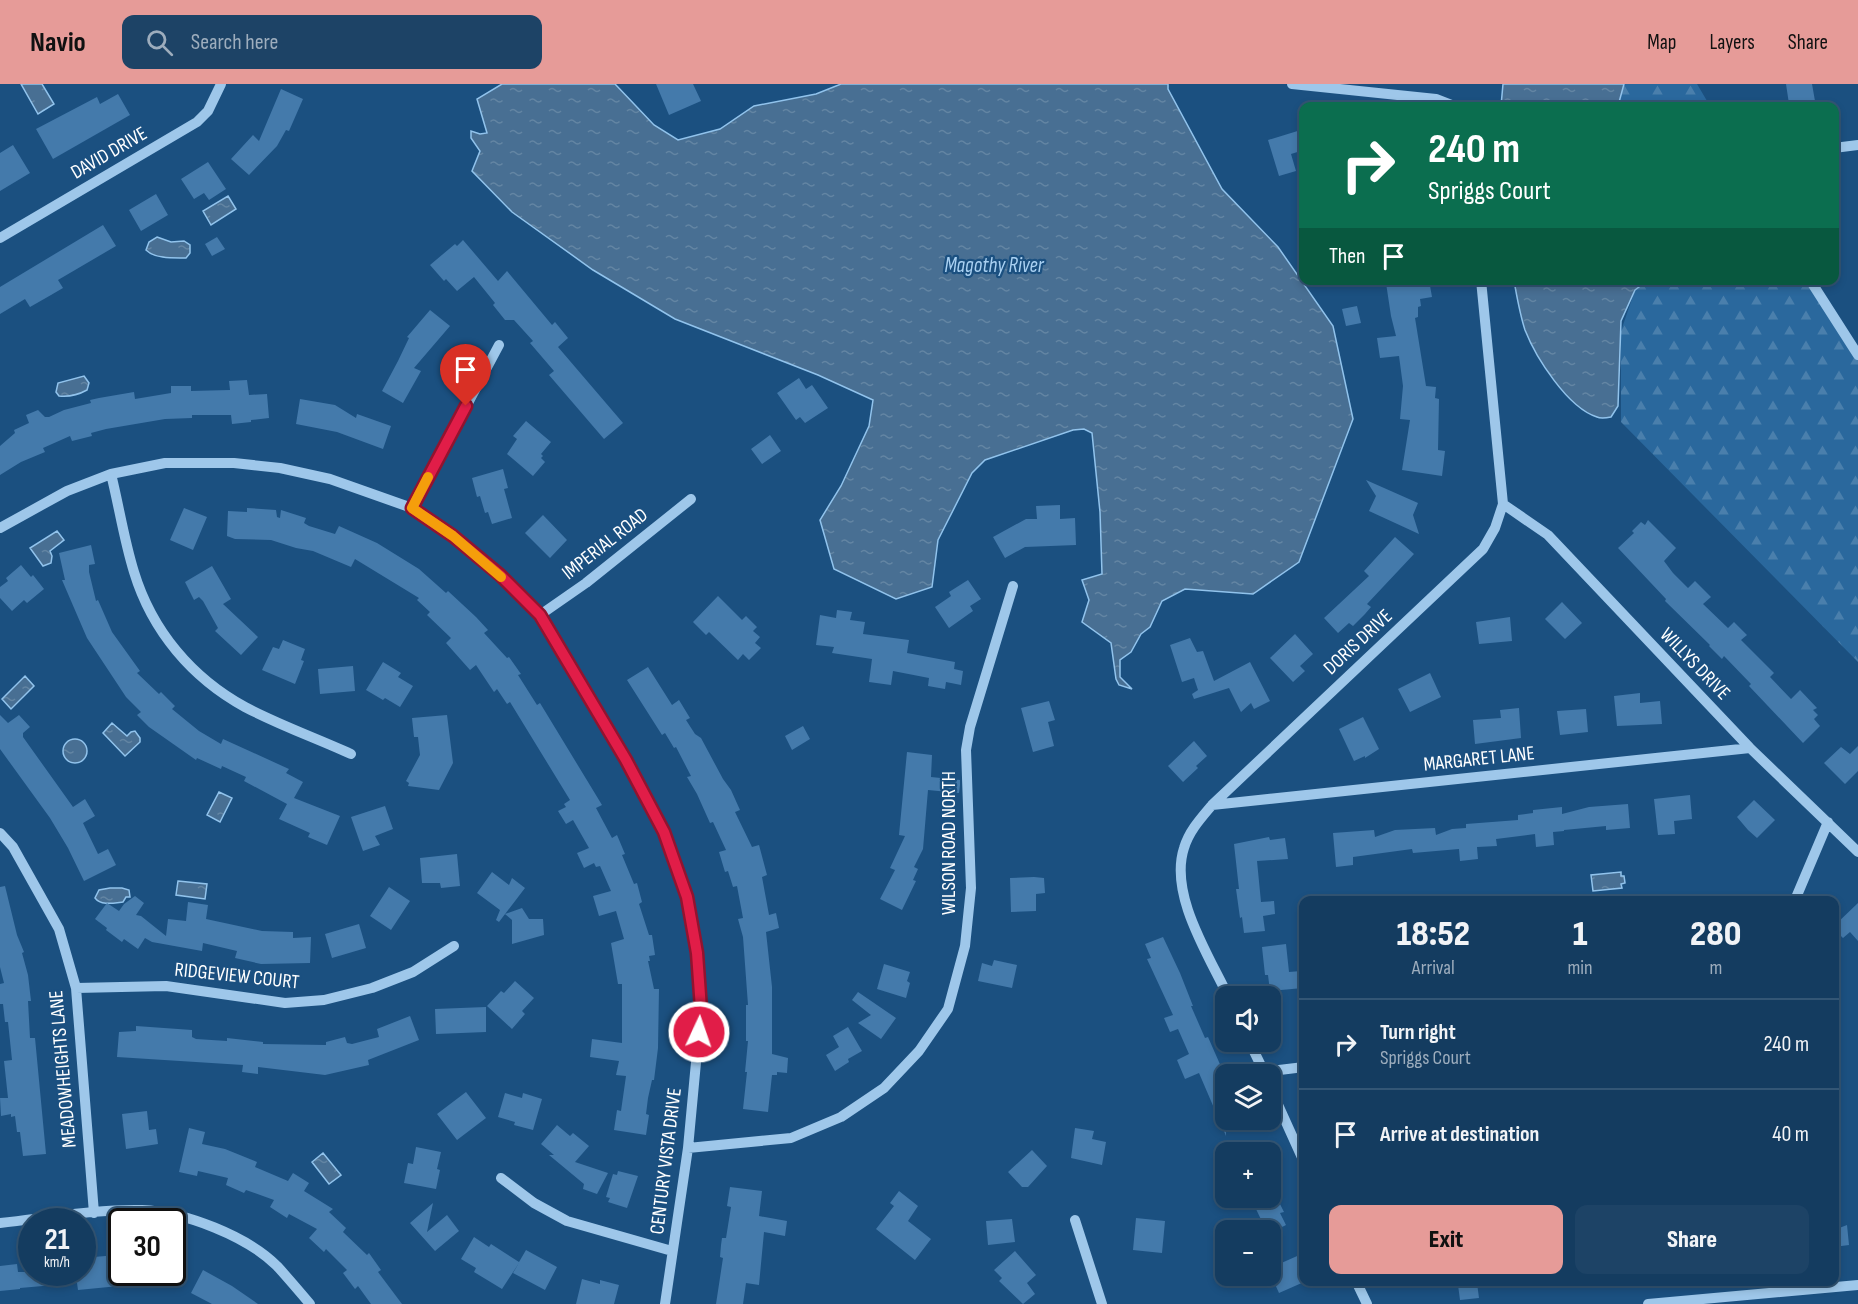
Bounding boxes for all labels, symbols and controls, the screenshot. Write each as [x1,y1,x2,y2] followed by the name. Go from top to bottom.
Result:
[122,15,542,69] search box
[30,26,86,59] text: Navio
[143,26,176,59] icon: search
[191,29,278,56] text: Search here
[1647,30,1676,55] text: Map
[1709,30,1755,55] text: Layers
[1788,30,1828,55] text: Share
[67,122,151,184] street label: DAVID DRIVE
[1428,124,1520,175] text: 240 m
[1329,126,1407,204] icon: right
[1428,175,1551,207] text: Spriggs Court
[1377,240,1410,273] icon: arrive
[1329,243,1365,270] text: Then
[944,253,1045,278] water label: Magothy River
[440,344,491,406] pin
[449,353,482,386] icon: arrive
[557,503,653,585] street label: IMPERIAL ROAD
[1319,604,1397,680] street label: DORIS DRIVE
[1655,623,1735,705] street label: WILLYS DRIVE
[1422,741,1536,777] street label: MARGARET LANE
[937,771,961,915] street label: WILSON ROAD NORTH
[1397,913,1470,956] text: 18:52
[1573,913,1587,956] text: 1
[1690,913,1741,956] text: 280
[1412,956,1455,980] text: Arrival
[1567,956,1593,980] text: min
[1709,956,1722,980] text: m
[173,958,301,994] street label: RIDGEVIEW COURT
[1215,986,1281,1286] map controls
[1215,986,1281,1052] button: sound
[44,989,82,1149] street label: MEADOWHEIGHTS LANE
[667,1000,731,1064] position arrow
[1380,1019,1456,1046] text: Turn right
[1329,1028,1362,1061] icon: right
[1763,1031,1809,1058] text: 240 m
[1380,1046,1471,1070] text: Spriggs Court
[1215,1064,1281,1130] button: layers
[645,1086,687,1236] street label: CENTURY VISTA DRIVE
[1329,1118,1362,1151] icon: arrive
[1380,1121,1539,1148] text: Arrive at destination
[1772,1121,1809,1148] text: 40 m
[1215,1142,1281,1208] button: +
[1329,1205,1563,1274] button: Exit
[1575,1205,1809,1274] button: Share
[108,1208,186,1286] speed limit sign: 30
[1215,1220,1281,1286] button: −
[45,1222,69,1258] text: 21
[44,1253,70,1272] text: km/h

